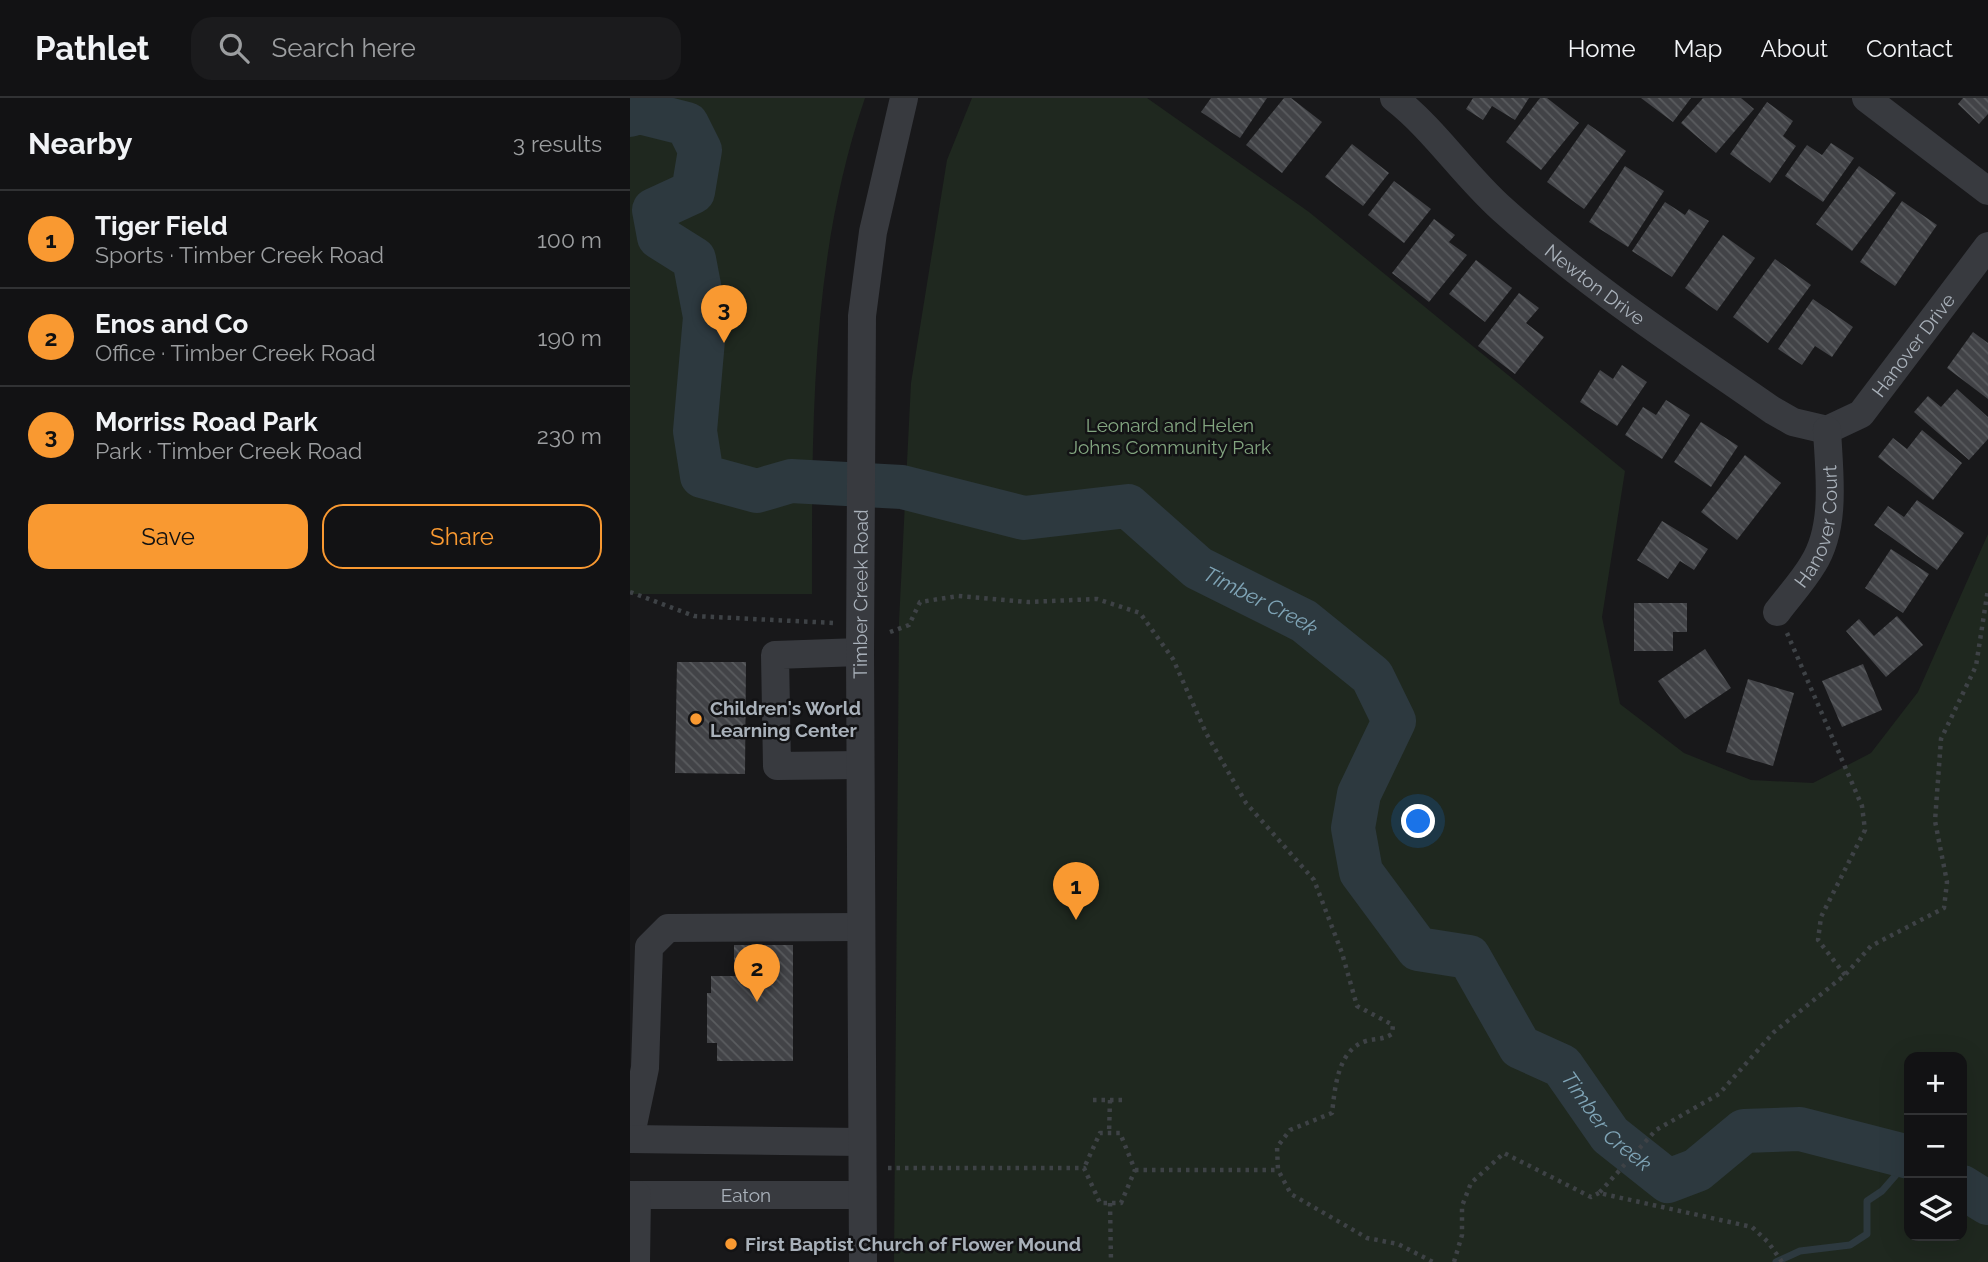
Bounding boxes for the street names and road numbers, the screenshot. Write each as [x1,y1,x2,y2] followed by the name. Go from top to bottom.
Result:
[1541,240,1649,329] street label: Newton Drive
[1867,289,1959,401] street label: Hanover Drive
[1790,464,1841,592] street label: Hanover Court
[849,509,872,679] street label: Timber Creek Road
[721,1184,771,1206] street label: Eaton

